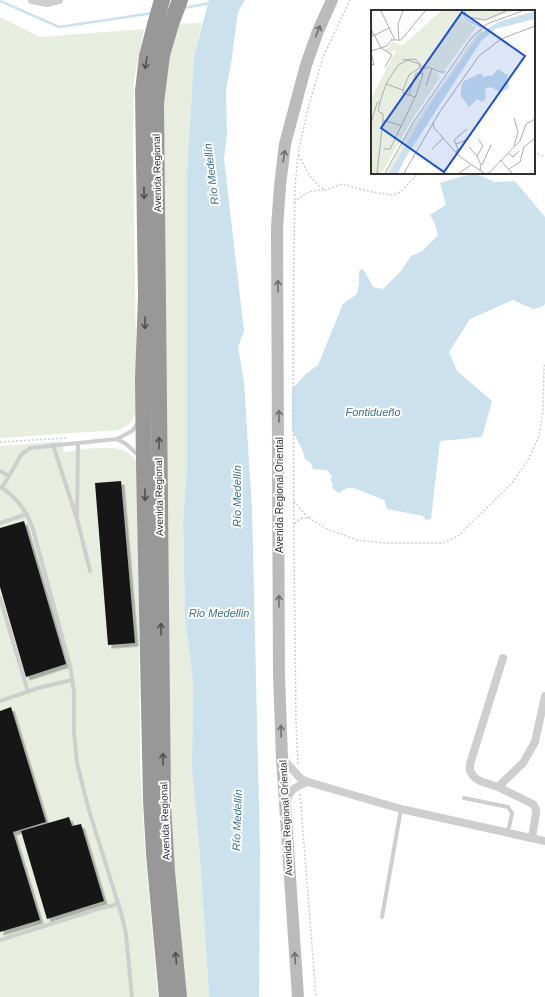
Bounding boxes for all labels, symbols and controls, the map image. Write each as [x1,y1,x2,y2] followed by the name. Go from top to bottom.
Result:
[371,10,535,174] inset map
[314,26,322,38] one-way arrow
[142,56,150,69] one-way arrow
[151,134,163,212] street label: Avenida Regional
[201,143,221,205] water label: Río Medellín
[280,150,287,163] one-way arrow
[140,186,148,199] one-way arrow
[274,280,282,293] one-way arrow
[141,316,149,329] one-way arrow
[345,406,401,418] water label: Fontidueño
[275,410,283,423] one-way arrow
[155,437,163,450] one-way arrow
[274,437,285,553] street label: Avenida Regional Oriental
[153,458,165,536] street label: Avenida Regional
[231,465,243,527] water label: Río Medellín
[141,488,149,501] one-way arrow
[275,595,283,608] one-way arrow
[189,607,249,619] water label: Rio Medellin
[157,623,165,636] one-way arrow
[278,725,285,738] one-way arrow
[159,753,167,766] one-way arrow
[277,760,295,876] street label: Avenida Regional Oriental
[158,782,172,860] street label: Avenida Regional
[230,789,244,851] water label: Río Medellín
[172,952,179,965] one-way arrow
[292,952,299,965] one-way arrow

